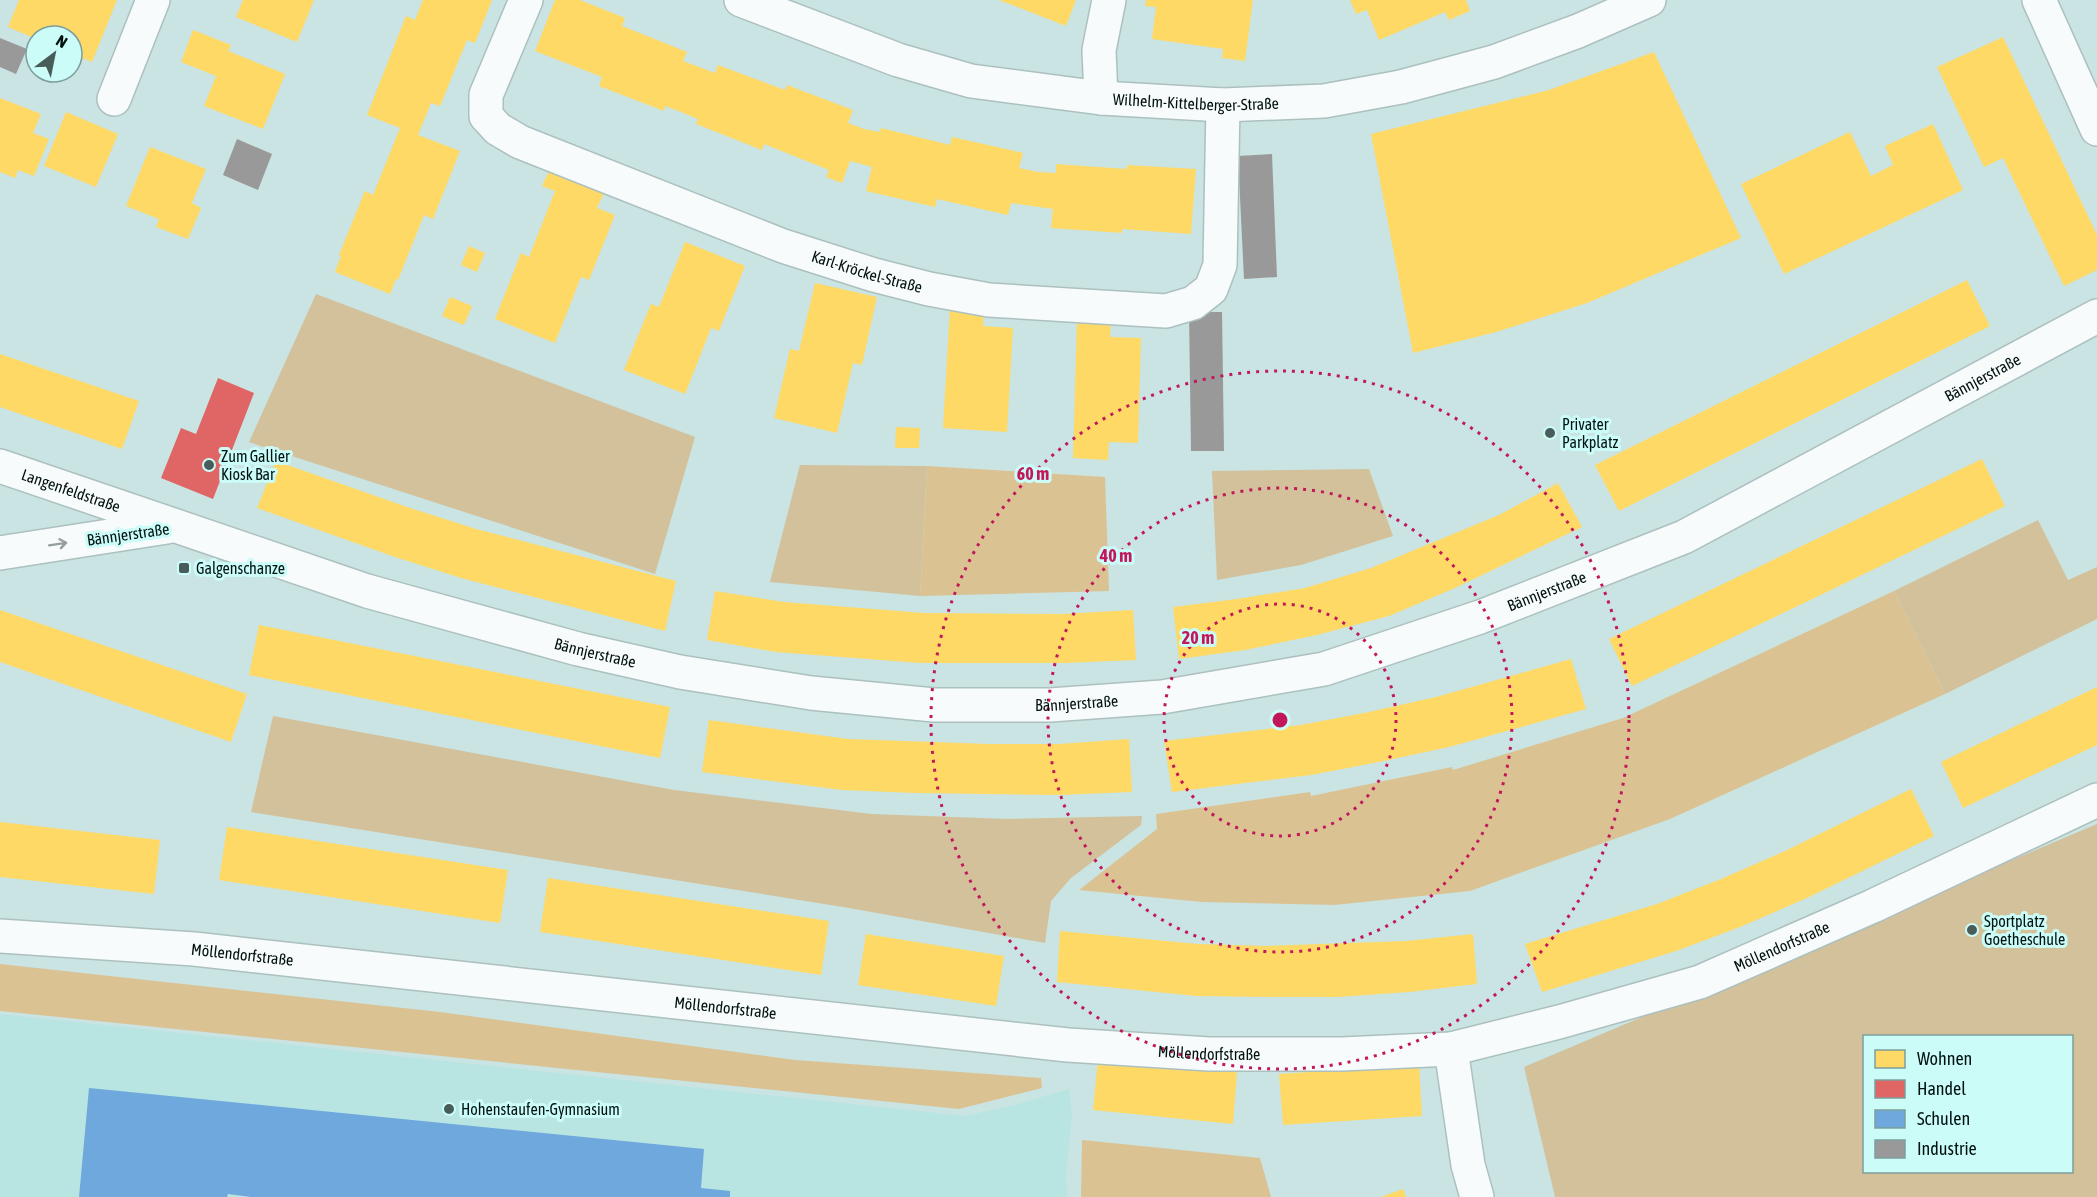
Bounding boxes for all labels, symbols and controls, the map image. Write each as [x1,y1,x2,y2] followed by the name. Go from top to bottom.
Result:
[24,24,84,84] north arrow
[53,31,71,51] text: N
[1112,90,1279,115] street label: Wilhelm-Kittelberger-Straße
[810,247,924,296] street label: Karl-Kröckel-Straße
[1941,350,2023,405] street label: Bännjerstraße
[1562,415,1619,452] place label: Privater Parkplatz
[1543,426,1557,440] marker: Privater Parkplatz
[221,447,290,483] place label: Zum Gallier Kiosk Bar
[202,458,216,472] marker: Zum Gallier Kiosk Bar
[1017,463,1049,484] text: 60 m
[19,465,123,515] street label: Langenfeldstraße
[86,519,171,550] street label: Bännjerstraße
[47,538,67,549] one-way arrow
[1099,545,1132,566] text: 40 m
[196,559,285,578] place label: Galgenschanze
[177,561,191,575] marker: Galgenschanze
[1505,567,1589,614] street label: Bännjerstraße
[1182,627,1214,648] text: 20 m
[552,634,638,671] street label: Bännjerstraße
[1035,691,1119,714] street label: Bännjerstraße
[1270,710,1290,730] centre of rings
[1984,912,2065,948] place label: Sportplatz Goetheschule
[1731,917,1832,975] street label: Möllendorfstraße
[1965,923,1979,937] marker: Sportplatz Goetheschule
[190,940,294,969] street label: Möllendorfstraße
[673,993,777,1022] street label: Möllendorfstraße
[1863,1035,2073,1173] legend
[1157,1042,1260,1063] street label: Möllendorfstraße
[1917,1048,1972,1069] text: Wohnen
[1917,1078,1966,1099] text: Handel
[461,1100,620,1119] place label: Hohenstaufen-Gymnasium
[442,1102,456,1116] marker: Hohenstaufen-Gymnasium
[1917,1108,1970,1129] text: Schulen
[1917,1138,1977,1159] text: Industrie

